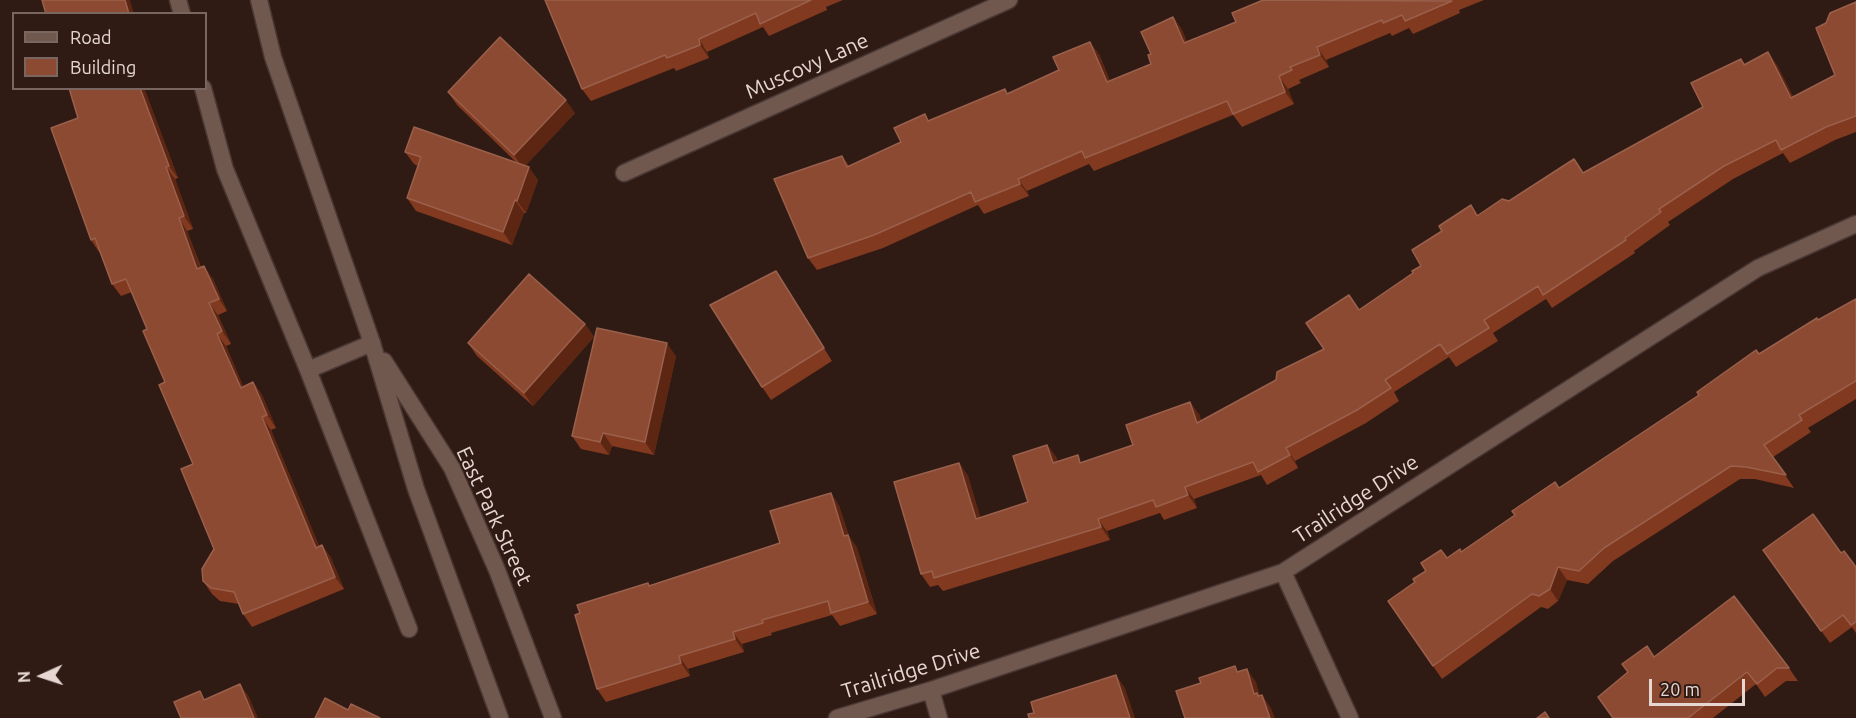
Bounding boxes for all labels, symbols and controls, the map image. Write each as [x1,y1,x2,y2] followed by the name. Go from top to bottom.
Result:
[12,12,207,90] legend
[70,27,112,47] text: Road
[742,28,872,104] street label: Muscovy Lane
[70,57,136,77] text: Building
[451,443,537,589] street label: East Park Street
[1289,449,1423,549] street label: Trailridge Drive
[839,638,983,704] street label: Trailridge Drive
[12,646,72,706] north arrow
[1652,667,1748,705] scale bar
[15,671,33,683] text: N
[1660,679,1700,699] text: 20 m

